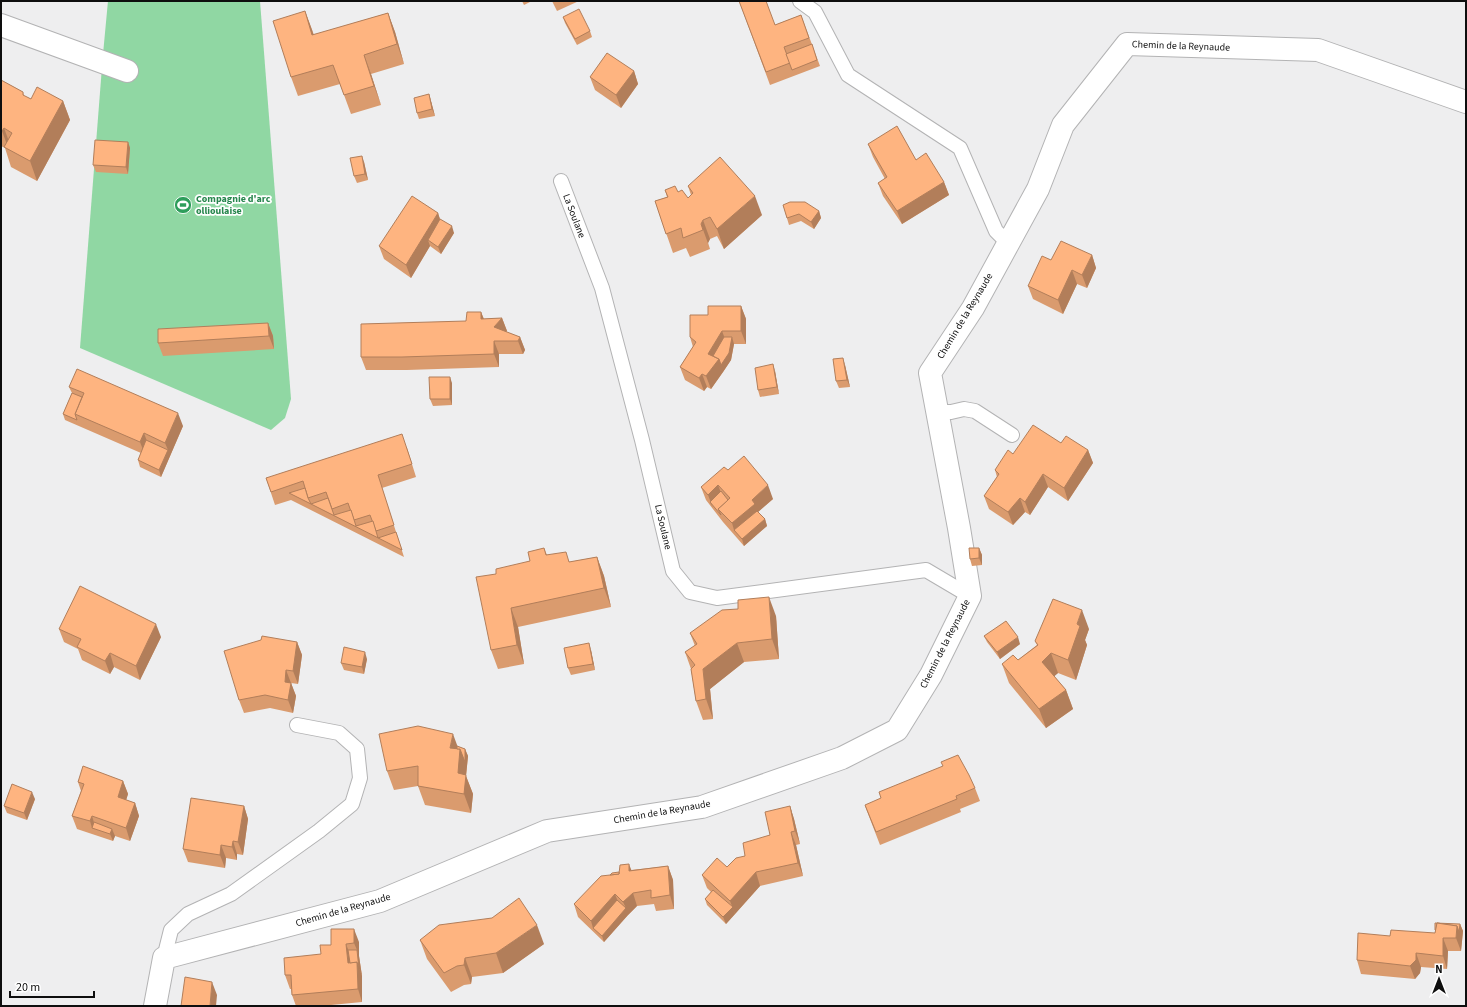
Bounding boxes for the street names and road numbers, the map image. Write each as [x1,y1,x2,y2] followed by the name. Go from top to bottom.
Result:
[1132,37,1230,55] street label: Chemin de la Reynaude
[559,192,589,240] street label: La Soulane
[934,270,996,362] street label: Chemin de la Reynaude
[651,503,675,551] street label: La Soulane
[916,597,974,691] street label: Chemin de la Reynaude
[612,797,712,827] street label: Chemin de la Reynaude
[294,890,392,930] street label: Chemin de la Reynaude

